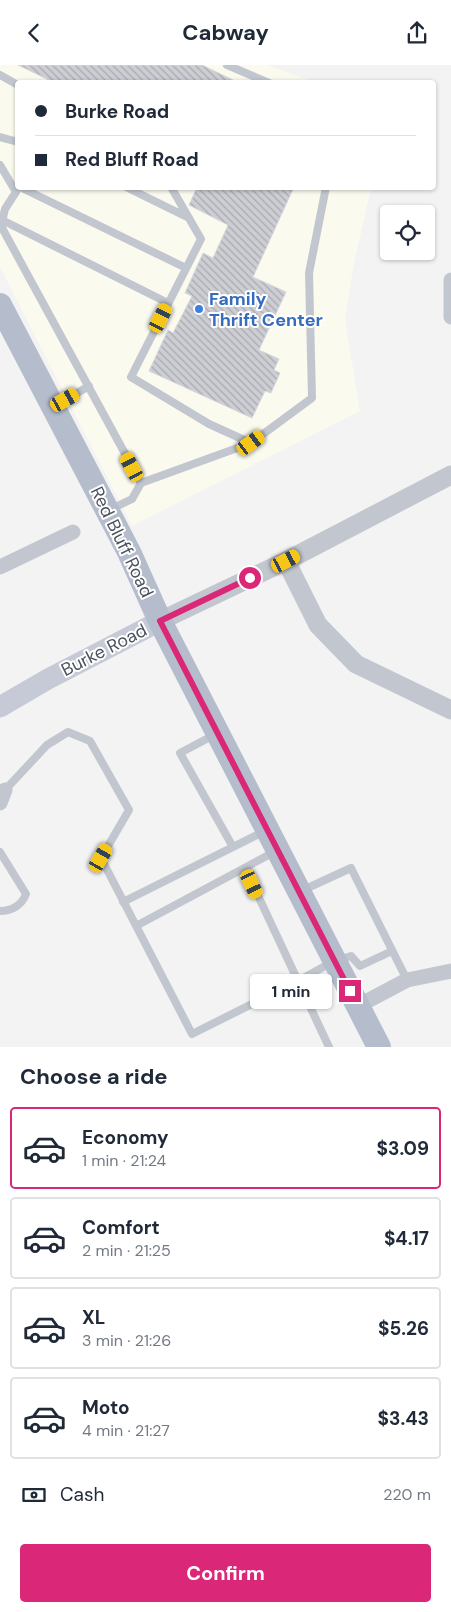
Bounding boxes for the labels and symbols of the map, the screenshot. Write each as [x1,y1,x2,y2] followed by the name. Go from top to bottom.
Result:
[209,287,323,332] place label: Family Thrift Center
[147,301,174,335] car
[193,303,205,315] marker: Family Thrift Center
[48,386,81,414] car
[234,428,267,458] car
[118,450,145,484] car
[85,483,159,601] street label: Red Bluff Road
[269,548,302,574] car
[239,567,261,589] route start
[57,618,151,682] street label: Burke Road
[87,841,114,875] car
[238,867,265,901] car
[250,973,332,1009] callout: 1 min
[339,980,361,1002] route end

